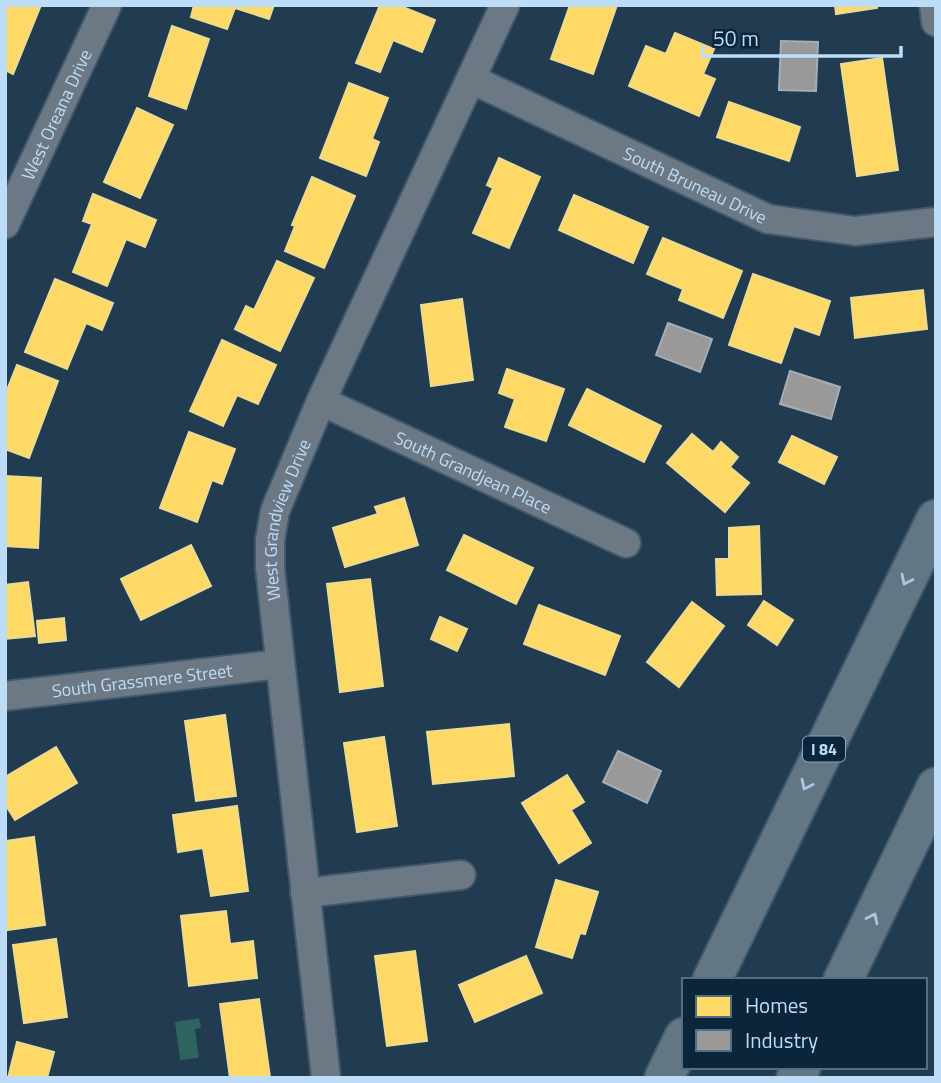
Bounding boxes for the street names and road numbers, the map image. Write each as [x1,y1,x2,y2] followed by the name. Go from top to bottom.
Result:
[14,44,98,184] street label: West Oreana Drive
[619,139,772,230] street label: South Bruneau Drive
[390,424,556,520] street label: South Grandjean Place
[257,434,317,602] street label: West Grandview Drive
[50,656,235,704] street label: South Grassmere Street
[803,736,845,762] road number: I 84

